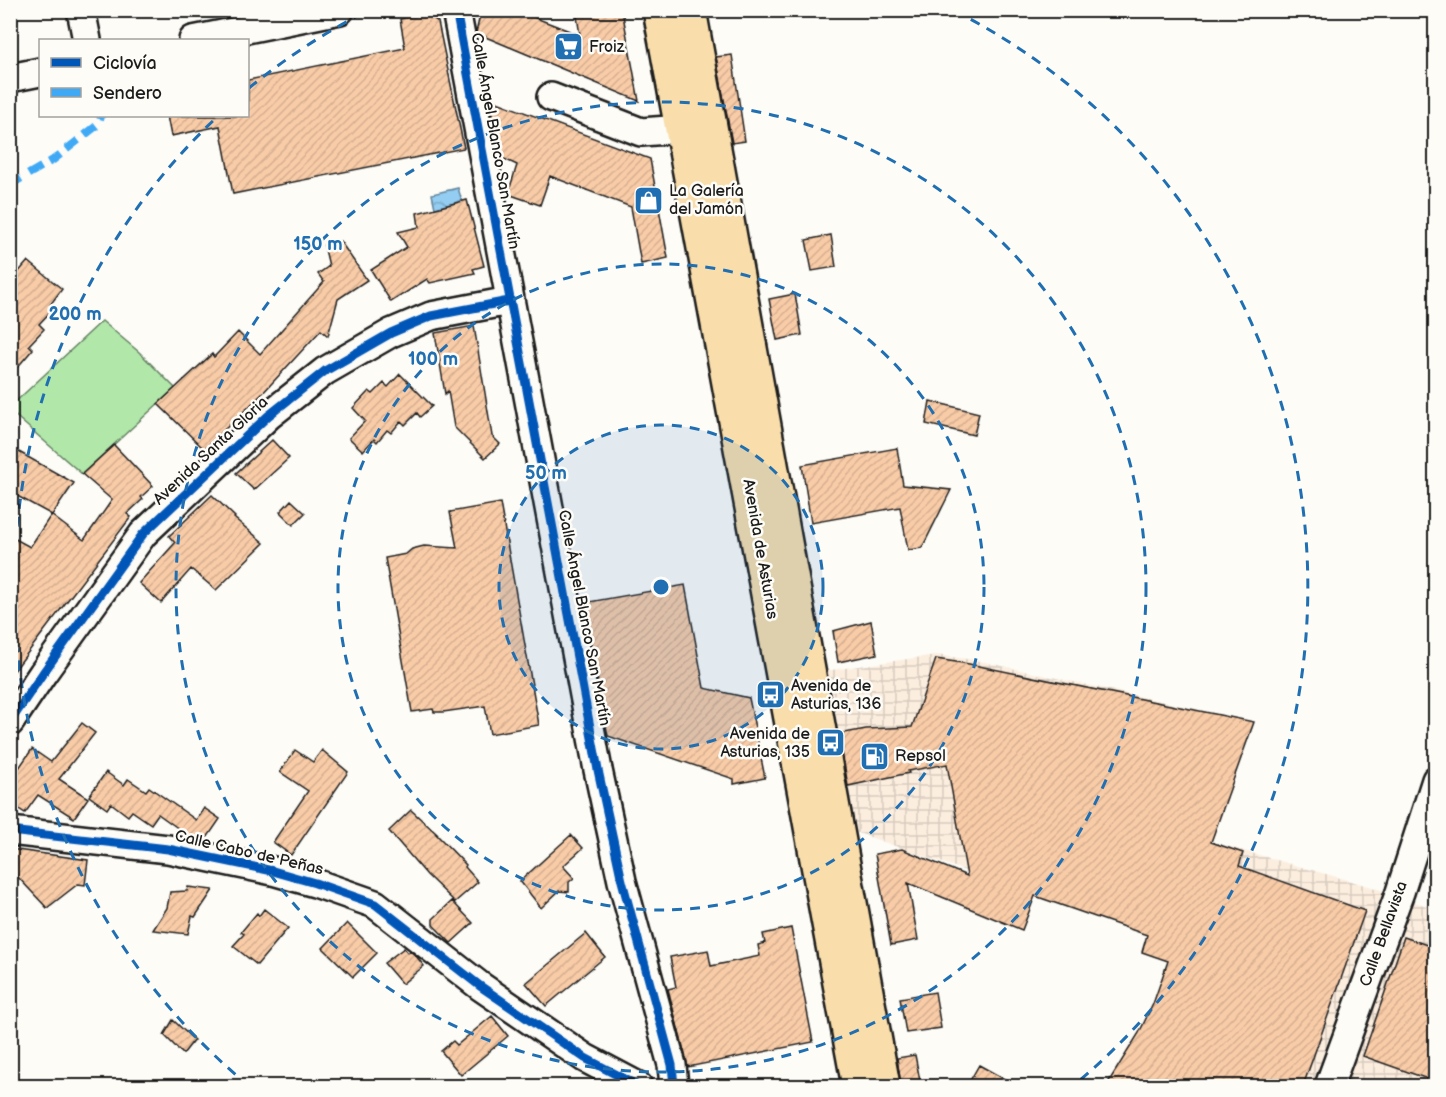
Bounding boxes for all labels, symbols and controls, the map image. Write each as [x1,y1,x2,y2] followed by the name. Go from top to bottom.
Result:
[467,31,525,251] street label: Calle Ángel Blanco San Martín
[552,31,584,63] supermarket icon: Froiz
[589,38,625,57] place label: Froiz
[39,39,249,117] legend
[93,53,157,74] text: Ciclovía
[93,83,162,104] text: Sendero
[669,182,744,219] place label: La Galería del Jamón
[632,184,664,216] shop icon: La Galería del Jamón
[293,234,343,255] text: 150 m
[48,304,102,325] text: 200 m
[408,349,458,370] text: 100 m
[150,393,272,509] street label: Avenida Santa Gloria
[525,463,567,484] text: 50 m
[738,477,782,621] street label: Avenida de Asturias
[554,508,616,728] street label: Calle Ángel Blanco San Martín
[651,577,671,597] centre of rings
[791,677,881,714] place label: Avenida de Asturias, 136
[754,679,786,711] bus stop icon: Avenida de Asturias, 136
[720,725,811,762] place label: Avenida de Asturias, 135
[815,727,847,759] bus stop icon: Avenida de Asturias, 135
[858,740,890,772] fuel station icon: Repsol
[895,747,946,766] place label: Repsol
[173,827,325,879] street label: Calle Cabo de Peñas
[1356,879,1412,989] street label: Calle Bellavista

